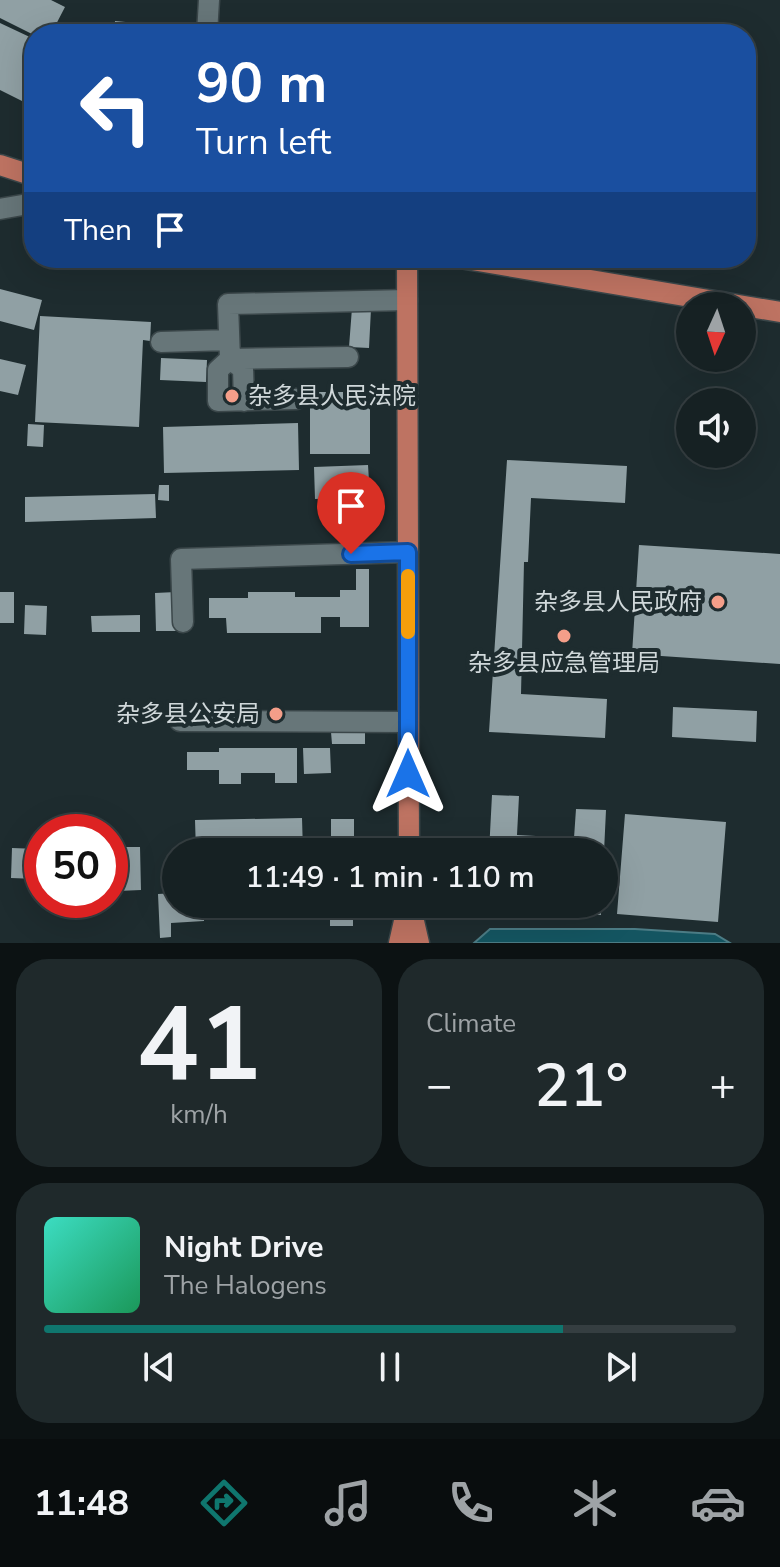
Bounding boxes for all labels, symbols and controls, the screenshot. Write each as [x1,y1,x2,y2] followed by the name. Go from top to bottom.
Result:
[196,45,327,122] text: 90 m
[64,56,168,160] icon: left
[196,118,331,167] text: Turn left
[148,208,192,252] icon: arrive
[64,210,132,251] text: Then
[676,292,756,372] north arrow
[676,292,756,468] map controls
[248,380,416,412] place label: 杂多县人民法院
[223,387,241,405] marker: 杂多县人民法院
[676,388,756,468] button: sound
[317,472,385,554] pin
[329,484,373,528] icon: arrive
[534,586,702,618] place label: 杂多县人民政府
[709,593,727,611] marker: 杂多县人民政府
[555,627,573,645] marker: 杂多县应急管理局
[468,647,660,679] place label: 杂多县应急管理局
[116,698,260,730] place label: 杂多县公安局
[267,705,285,723] marker: 杂多县公安局
[366,732,450,816] position arrow
[24,814,128,918] speed limit sign: 50
[245,857,535,898] text: 11:49 · 1 min · 110 m
[137,974,261,1116] text: 41
[426,1006,516,1041] text: Climate
[534,1045,628,1127] text: 21°
[426,1056,452,1116] text: −
[710,1056,736,1116] text: +
[170,1097,228,1132] text: km/h
[164,1227,323,1268] text: Night Drive
[164,1268,327,1303] text: The Halogens
[137,1345,181,1389] icon: previous
[368,1345,412,1389] icon: pause
[599,1345,643,1389] icon: next
[196,1475,252,1531] icon: directions
[320,1475,376,1531] icon: music
[443,1475,499,1531] icon: phone
[567,1475,623,1531] icon: climate
[690,1475,746,1531] icon: car
[34,1479,129,1528] text: 11:48

